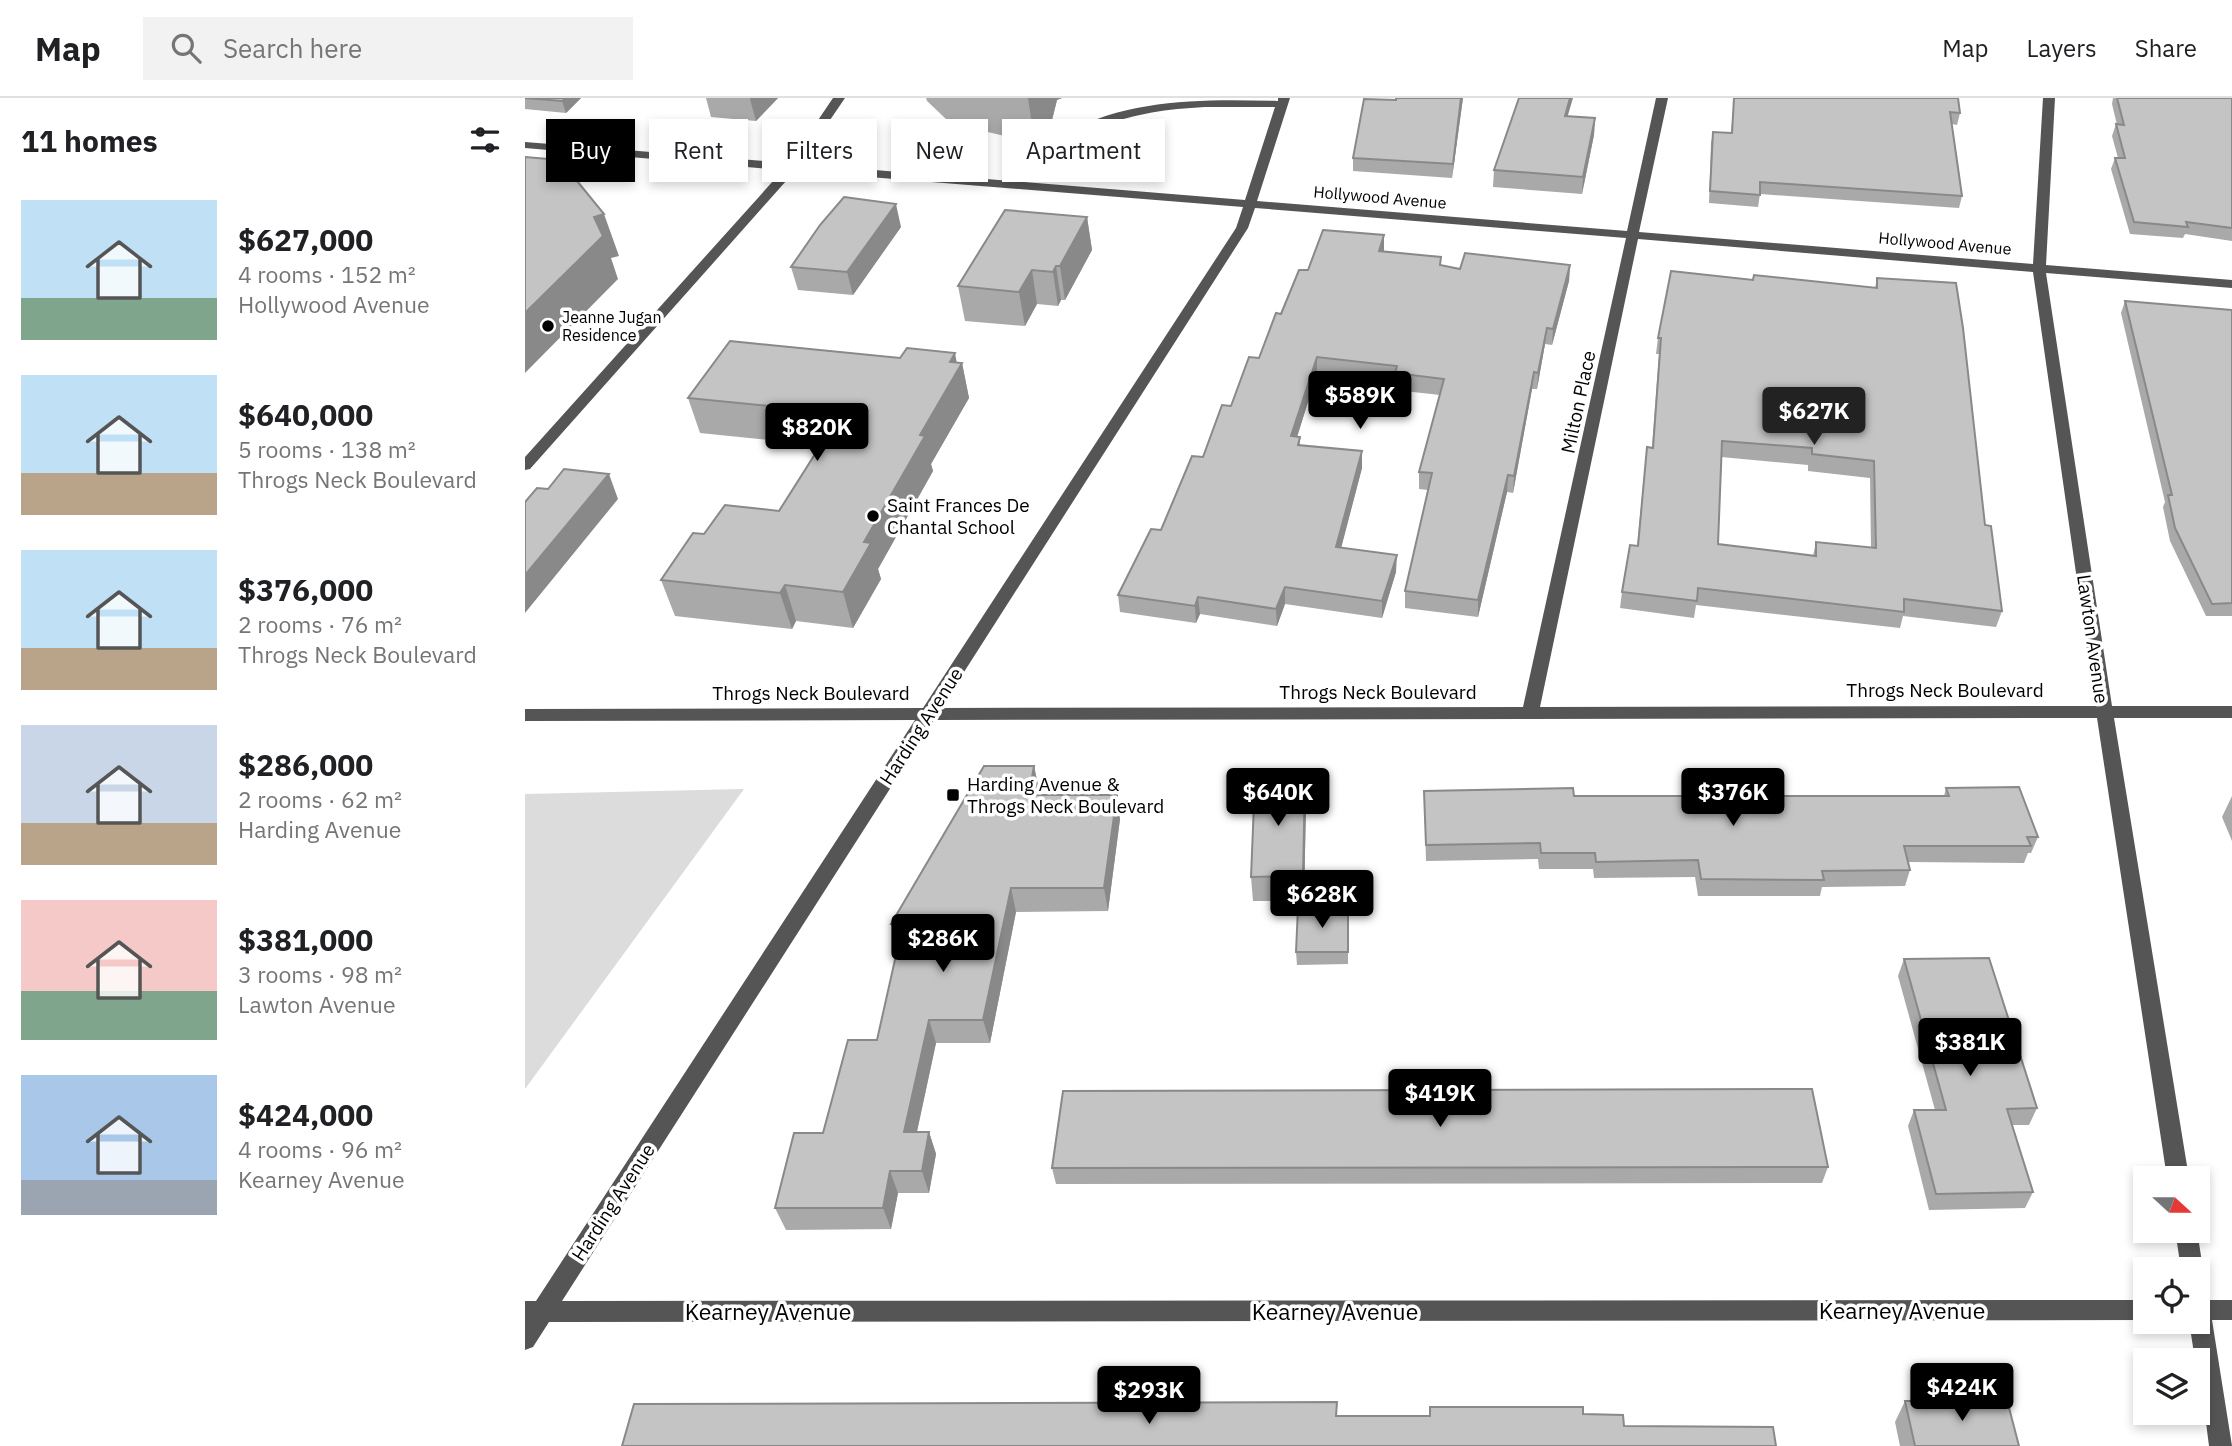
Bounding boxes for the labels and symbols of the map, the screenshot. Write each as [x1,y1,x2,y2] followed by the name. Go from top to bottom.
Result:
[1313,181,1447,213] street label: Hollywood Avenue
[1878,227,2012,259] street label: Hollywood Avenue
[562,307,662,345] place label: Jeanne Jugan Residence
[540,318,556,334] marker: Jeanne Jugan Residence
[1555,348,1601,456] street label: Milton Place
[1311,372,1409,431] pin: $589K
[1765,388,1863,447] pin: $627K
[768,404,866,463] pin: $820K
[887,493,1030,539] place label: Saint Frances De Chantal School
[865,508,881,524] marker: Saint Frances De Chantal School
[2072,573,2114,705] street label: Lawton Avenue
[874,663,968,789] street label: Harding Avenue
[1846,678,2044,702] street label: Throgs Neck Boulevard
[1279,680,1477,704] street label: Throgs Neck Boulevard
[712,681,910,705] street label: Throgs Neck Boulevard
[1229,768,1327,828] pin: $640K
[1684,768,1782,828] pin: $376K
[967,772,1164,818] place label: Harding Avenue & Throgs Neck Boulevard
[945,787,961,803] marker: Harding Avenue & Throgs Neck Boulevard
[1273,870,1371,930] pin: $628K
[894,914,992,974] pin: $286K
[1921,1018,2019,1078] pin: $381K
[1391,1070,1489,1129] pin: $419K
[566,1139,660,1265] street label: Harding Avenue
[2133,1166,2210,1242] north arrow
[1819,1295,1985,1325] street label: Kearney Avenue
[685,1296,851,1326] street label: Kearney Avenue
[1252,1296,1418,1326] street label: Kearney Avenue
[1913,1364,2011,1423] pin: $424K
[1100,1366,1198,1426] pin: $293K

